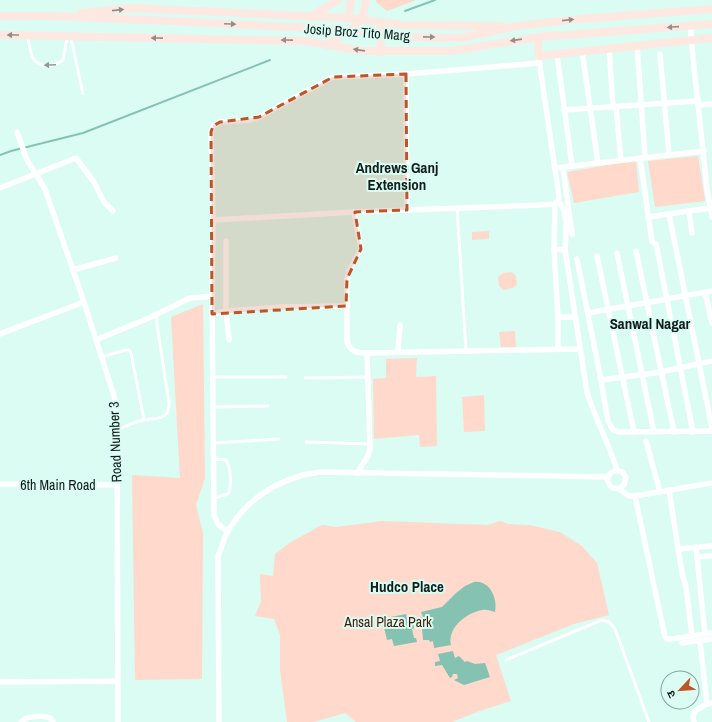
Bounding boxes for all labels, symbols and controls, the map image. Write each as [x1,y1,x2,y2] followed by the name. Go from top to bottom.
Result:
[112,6,124,13] one-way arrow
[562,17,574,23] one-way arrow
[303,19,411,45] street label: Josip Broz Tito Marg
[224,21,236,28] one-way arrow
[667,24,679,31] one-way arrow
[6,32,19,38] one-way arrow
[423,34,435,41] one-way arrow
[150,35,163,41] one-way arrow
[280,37,293,43] one-way arrow
[510,37,522,43] one-way arrow
[353,47,365,53] one-way arrow
[43,62,56,68] one-way arrow
[356,157,438,195] district label: Andrews Ganj Extension
[610,313,691,334] district label: Sanwal Nagar
[105,401,125,483] street label: Road Number 3
[20,476,96,494] street label: 6th Main Road
[370,576,444,597] district label: Hudco Place
[343,613,432,631] park label: Ansal Plaza Park
[660,670,700,710] north arrow
[663,688,679,700] text: उ

